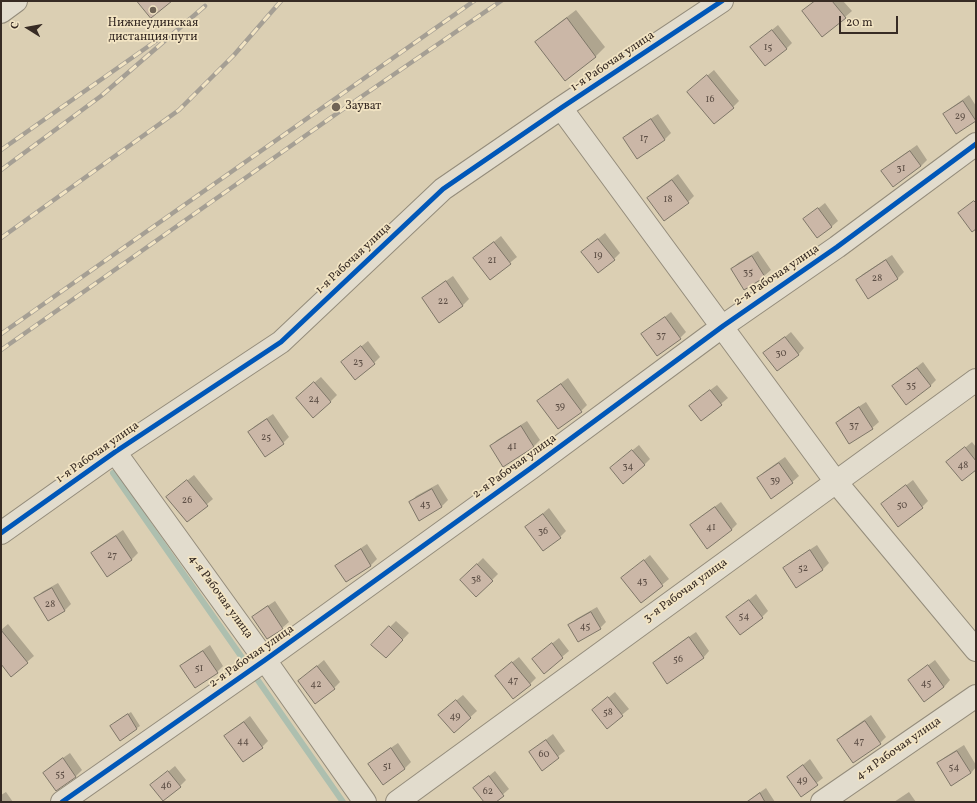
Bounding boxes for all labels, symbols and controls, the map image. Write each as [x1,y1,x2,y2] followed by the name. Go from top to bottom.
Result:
[148,5,158,15] marker: Нижнеудинская дистанция пути
[8,8,48,48] north arrow
[841,8,900,34] scale bar
[846,15,873,31] text: 20 m
[108,17,198,45] place label: Нижнеудинская дистанция пути
[8,21,24,31] text: С
[568,29,658,95] street label: 1-я Рабочая улица
[764,42,772,54] house number: 15
[706,94,714,106] house number: 16
[345,100,381,114] place label: Зауват
[330,101,342,113] marker: Зауват
[955,111,965,123] house number: 29
[640,133,648,145] house number: 17
[896,163,906,175] house number: 31
[664,194,672,206] house number: 18
[313,220,395,298] street label: 1-я Рабочая улица
[731,242,823,310] street label: 2-я Рабочая улица
[593,250,603,262] house number: 19
[487,255,497,267] house number: 21
[743,267,753,279] house number: 35
[872,273,882,285] house number: 28
[438,296,448,308] house number: 22
[656,330,666,342] house number: 37
[776,348,786,360] house number: 30
[353,357,363,369] house number: 23
[906,380,916,392] house number: 35
[308,394,320,406] house number: 24
[555,401,565,413] house number: 39
[54,419,142,487] street label: 1-я Рабочая улица
[849,420,859,432] house number: 37
[261,432,271,444] house number: 25
[470,432,560,502] street label: 2-я Рабочая улица
[507,441,517,453] house number: 41
[958,460,968,472] house number: 48
[622,461,634,473] house number: 34
[770,475,780,487] house number: 39
[182,495,192,507] house number: 26
[420,499,430,511] house number: 43
[897,500,907,512] house number: 50
[706,522,716,534] house number: 41
[538,526,548,538] house number: 36
[107,550,117,562] house number: 27
[185,552,255,642] street label: 4-я Рабочая улица
[641,556,731,626] street label: 3-я Рабочая улица
[798,563,808,575] house number: 52
[471,574,481,586] house number: 38
[637,576,647,588] house number: 43
[45,599,55,611] house number: 28
[739,611,749,623] house number: 54
[580,621,590,633] house number: 45
[207,622,297,692] street label: 2-я Рабочая улица
[673,654,683,666] house number: 56
[195,663,203,675] house number: 51
[508,675,518,687] house number: 47
[921,678,931,690] house number: 45
[310,679,322,691] house number: 42
[603,707,613,719] house number: 58
[450,711,460,723] house number: 49
[854,714,944,784] street label: 4-я Рабочая улица
[237,736,249,748] house number: 44
[854,736,864,748] house number: 47
[538,749,550,761] house number: 60
[383,761,391,773] house number: 51
[949,762,959,774] house number: 54
[55,769,65,781] house number: 55
[797,775,807,787] house number: 49
[161,780,171,792] house number: 46
[483,786,493,798] house number: 62

